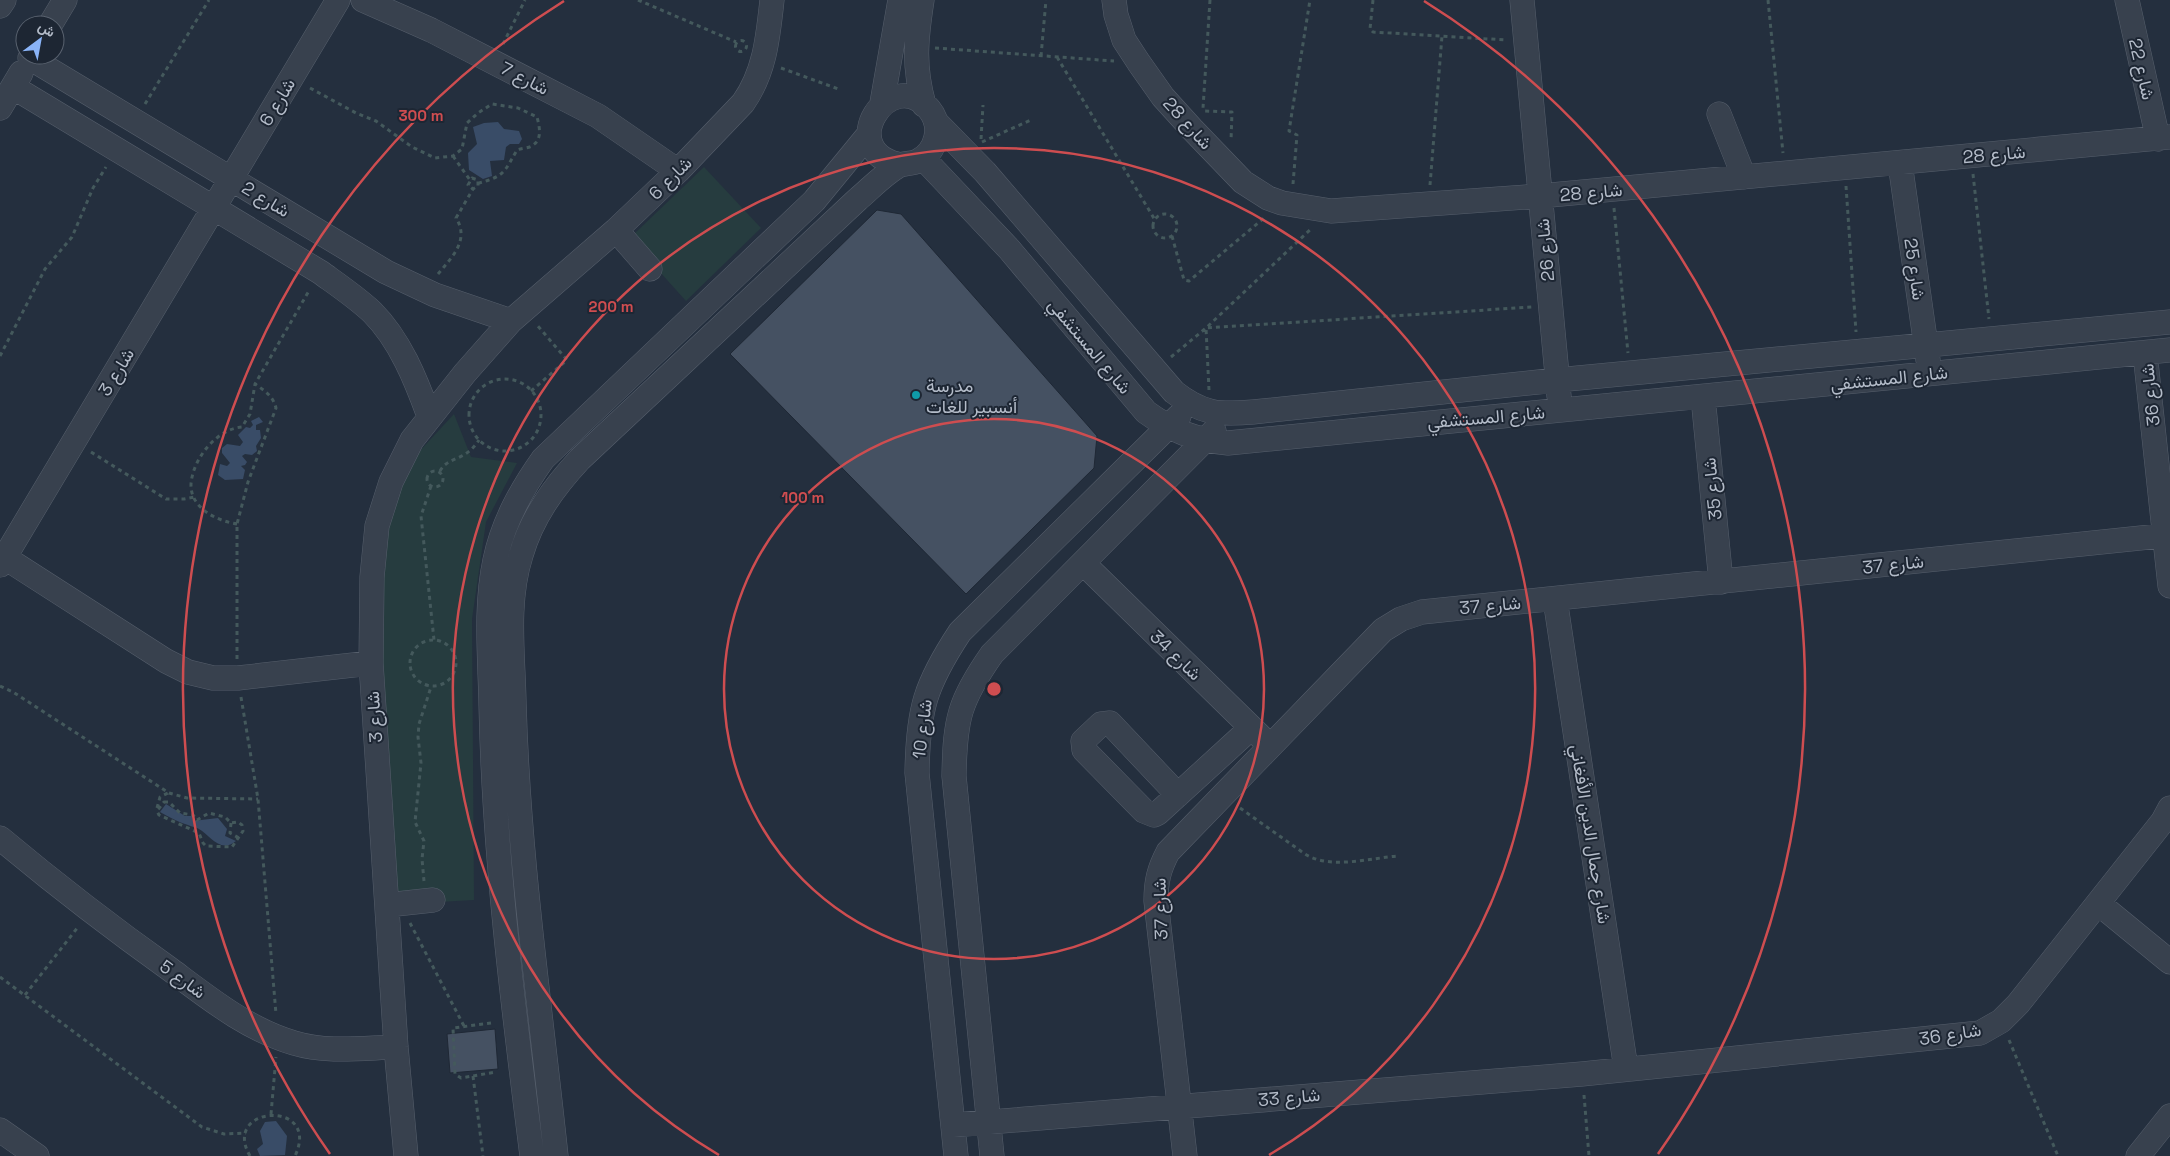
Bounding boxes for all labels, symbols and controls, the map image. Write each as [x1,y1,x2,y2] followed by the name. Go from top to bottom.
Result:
[15,15,65,65] north arrow
[35,17,59,41] text: ش
[2123,36,2160,102] street label: شارع 22
[497,56,553,101] street label: شارع 7
[254,74,301,131] street label: شارع 6
[1158,92,1218,155] street label: شارع 28
[398,106,444,125] text: 300 m
[1962,140,2026,169] street label: شارع 28
[644,152,697,205] street label: شارع 6
[237,176,294,223] street label: شارع 2
[1559,178,1623,207] street label: شارع 28
[1531,218,1560,282] street label: شارع 26
[1898,236,1931,302] street label: شارع 25
[1040,293,1137,401] street label: شارع المستشفي
[589,297,633,316] text: 200 m
[93,344,140,401] street label: شارع 3
[1829,360,1949,400] street label: شارع المستشفي
[2135,363,2166,427] street label: شارع 36
[926,374,1017,418] place label: مدرسة أنسبير للغات
[910,389,922,401] marker: مدرسة أنسبير للغات
[1426,400,1546,438] street label: شارع المستشفي
[1697,457,1728,521] street label: شارع 35
[782,488,824,507] text: 100 m
[1861,549,1925,580] street label: شارع 37
[1458,591,1522,620] street label: شارع 37
[1145,625,1207,686] street label: شارع 34
[985,680,1003,698] centre of rings
[361,690,388,744] street label: شارع 3
[907,698,938,760] street label: شارع 10
[1562,743,1617,926] street label: شارع جمال الدين الأفغاني
[1147,878,1174,940] street label: شارع 37
[155,955,211,1004] street label: شارع 5
[1917,1018,1983,1051] street label: شارع 36
[1257,1083,1321,1112] street label: شارع 33

